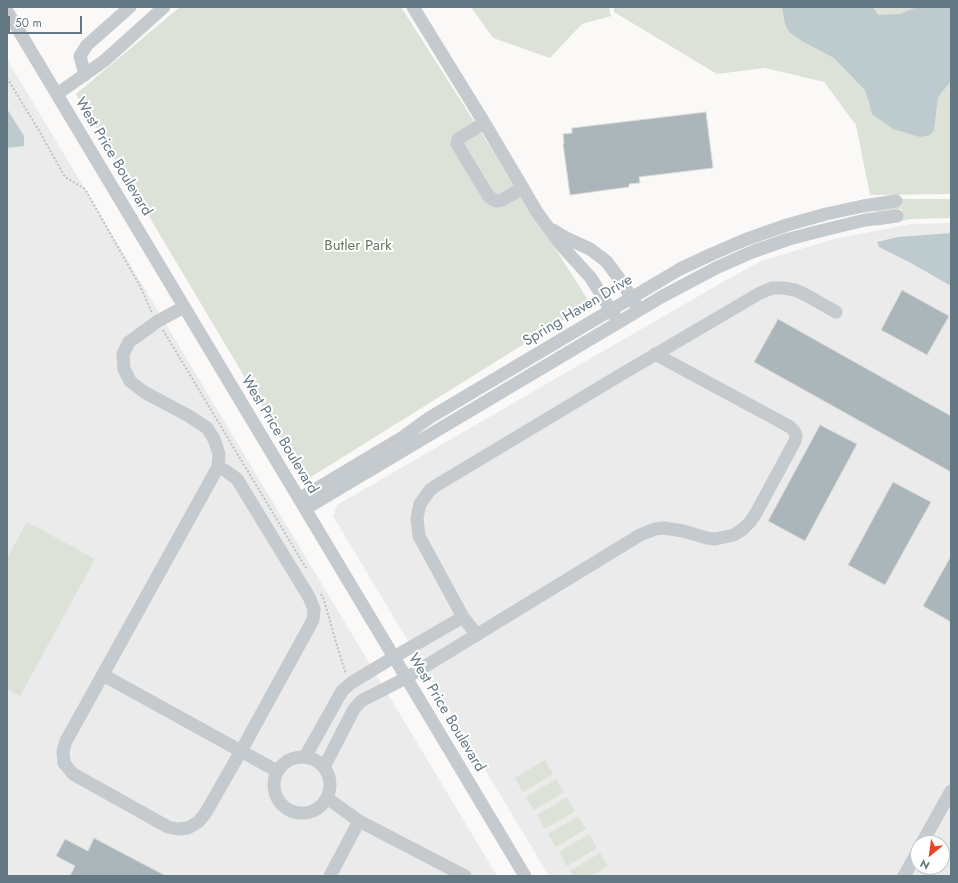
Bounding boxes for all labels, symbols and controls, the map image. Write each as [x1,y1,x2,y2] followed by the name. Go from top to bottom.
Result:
[10,8,84,34] scale bar
[15,14,42,32] text: 50 m
[71,95,155,219] street label: West Price Boulevard
[324,237,392,255] park label: Butler Park
[520,271,636,351] street label: Spring Haven Drive
[237,373,321,497] street label: West Price Boulevard
[404,651,488,775] street label: West Price Boulevard
[910,835,950,875] north arrow
[917,856,932,874] text: N

